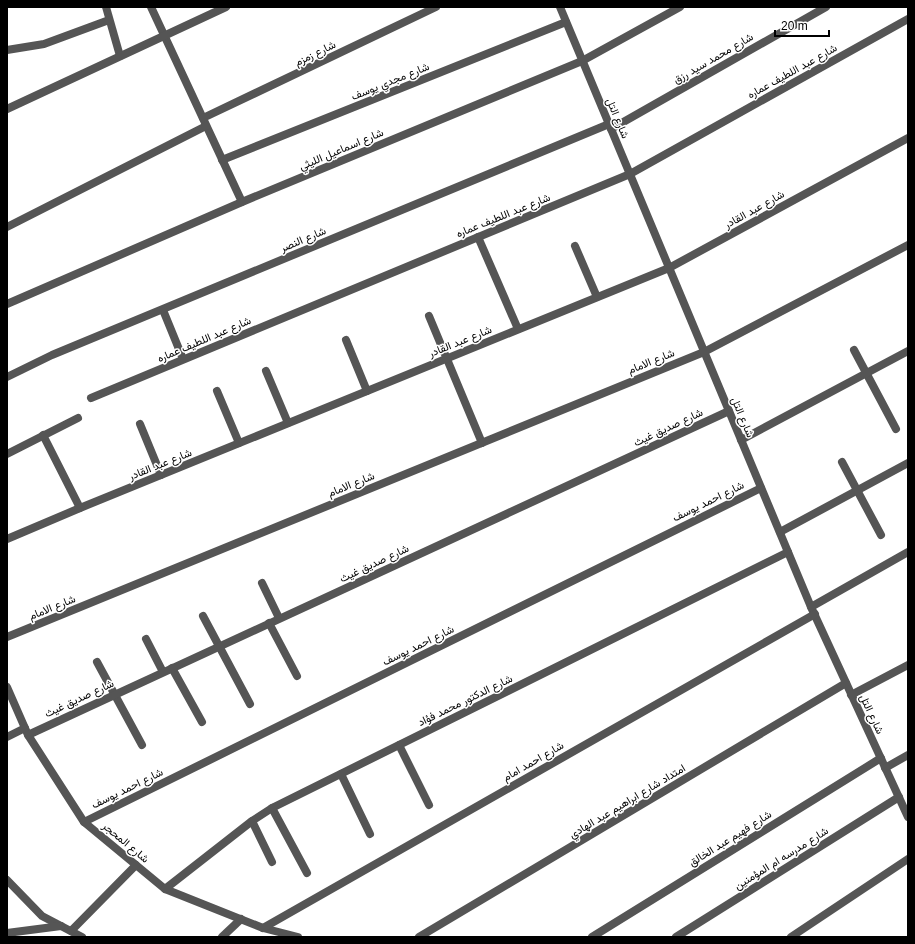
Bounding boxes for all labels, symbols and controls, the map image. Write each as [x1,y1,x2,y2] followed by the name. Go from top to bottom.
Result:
[775,12,829,38] scale bar
[781,19,808,33] text: 20 m
[671,30,756,87] street label: شارع محمد سيد رزق
[293,38,339,70] street label: شارع زمزم
[745,41,840,102] street label: شارع عبد اللطيف عماره
[349,60,433,106] street label: شارع مجدي يوسف
[602,96,632,141] street label: شارع التل
[297,126,387,176] street label: شارع اسماعيل الليثي
[721,187,787,233] street label: شارع عبد القادر
[454,190,553,241] street label: شارع عبد اللطيف عماره
[277,224,329,256] street label: شارع النصر
[155,314,254,366] street label: شارع عبد اللطيف عماره
[426,323,494,361] street label: شارع عبد القادر
[626,346,677,378] street label: شارع الامام
[727,395,757,440] street label: شارع التل
[631,406,706,450] street label: شارع صديق غيث
[126,446,194,484] street label: شارع عبد القادر
[326,469,377,501] street label: شارع الامام
[670,478,747,525] street label: شارع احمد يوسف
[337,542,412,586] street label: شارع صديق غيث
[27,592,78,624] street label: شارع الامام
[380,622,457,669] street label: شارع احمد يوسف
[416,672,515,730] street label: شارع الدكتور محمد فؤاد
[42,677,117,721] street label: شارع صديق غيث
[856,692,887,737] street label: شارع التل
[500,739,567,785] street label: شارع احمد امام
[567,762,689,844] street label: امتداد شارع ابراهيم عبد الهادي
[89,765,166,812] street label: شارع احمد يوسف
[687,808,775,870] street label: شارع فهيم عبد الخالق
[98,819,152,866] street label: شارع المحجر
[732,824,831,893] street label: شارع مدرسه ام المؤمنين

